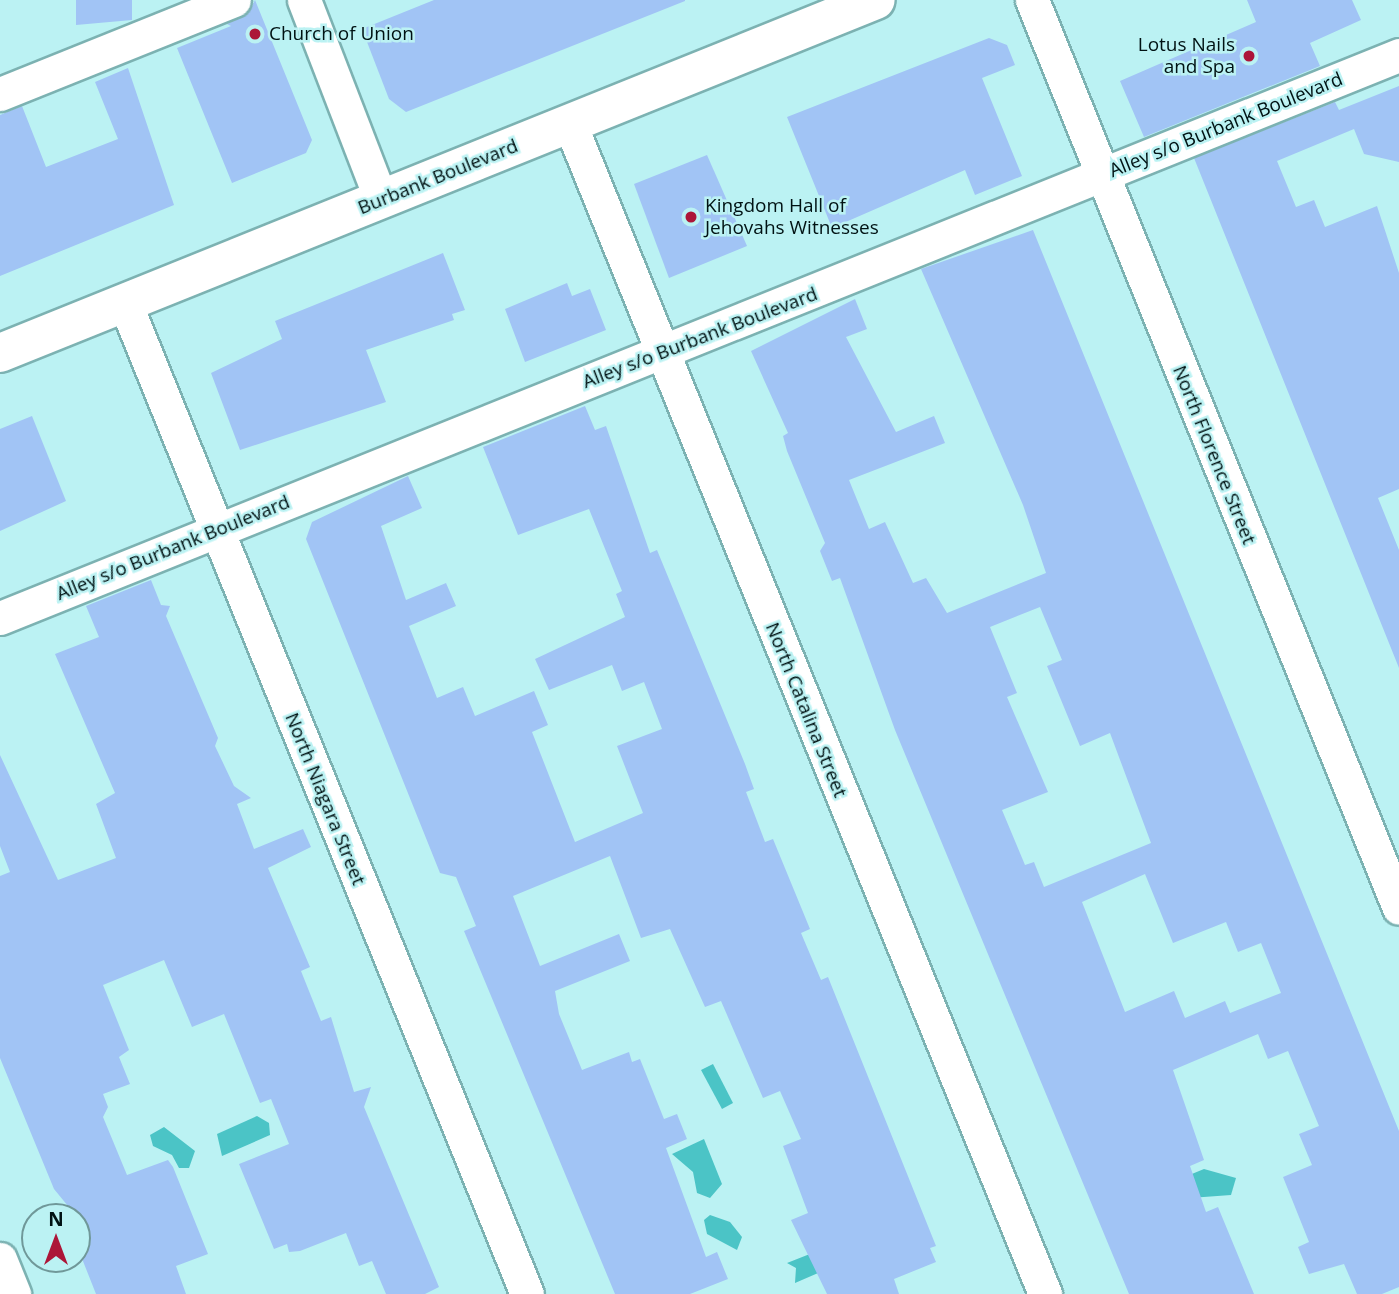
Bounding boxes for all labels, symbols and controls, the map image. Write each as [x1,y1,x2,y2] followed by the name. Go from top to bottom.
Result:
[269,23,414,45] place label: Church of Union
[247,26,263,42] marker: Church of Union
[1138,34,1235,78] place label: Lotus Nails and Spa
[1241,48,1257,64] marker: Lotus Nails and Spa
[1106,68,1346,182] street label: Alley s/o Burbank Boulevard
[355,134,521,220] street label: Burbank Boulevard
[705,195,879,239] place label: Kingdom Hall of Jehovahs Witnesses
[683,209,699,225] marker: Kingdom Hall of Jehovahs Witnesses
[579,283,821,393] street label: Alley s/o Burbank Boulevard
[1168,362,1260,548] street label: North Florence Street
[53,491,293,605] street label: Alley s/o Burbank Boulevard
[760,619,852,801] street label: North Catalina Street
[280,710,370,888] street label: North Niagara Street
[21,1203,91,1273] north arrow
[48,1206,64,1232] text: N

